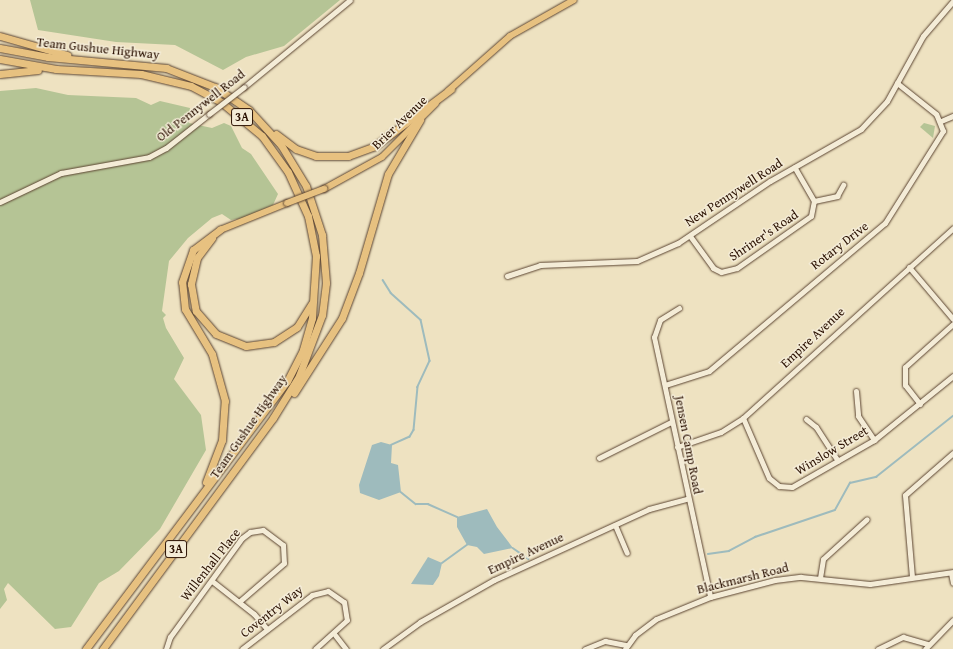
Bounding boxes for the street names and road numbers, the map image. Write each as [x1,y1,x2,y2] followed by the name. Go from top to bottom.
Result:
[36,35,160,63] street label: Team Gushue Highway
[154,67,248,145] street label: Old Pennywell Road
[369,93,431,153] street label: Brier Avenue
[231,107,253,127] road number: 3A
[682,156,786,230] street label: New Pennywell Road
[726,207,802,265] street label: Shriner's Road
[808,219,872,273] street label: Rotary Drive
[778,304,848,372] street label: Empire Avenue
[207,372,291,482] street label: Team Gushue Highway
[671,395,705,495] street label: Jensen Camp Road
[793,423,871,479] street label: Winslow Street
[178,526,244,604] street label: Willenhall Place
[486,530,566,578] street label: Empire Avenue
[165,539,187,559] road number: 3A
[696,560,790,598] street label: Blackmarsh Road
[237,583,307,641] street label: Coventry Way

